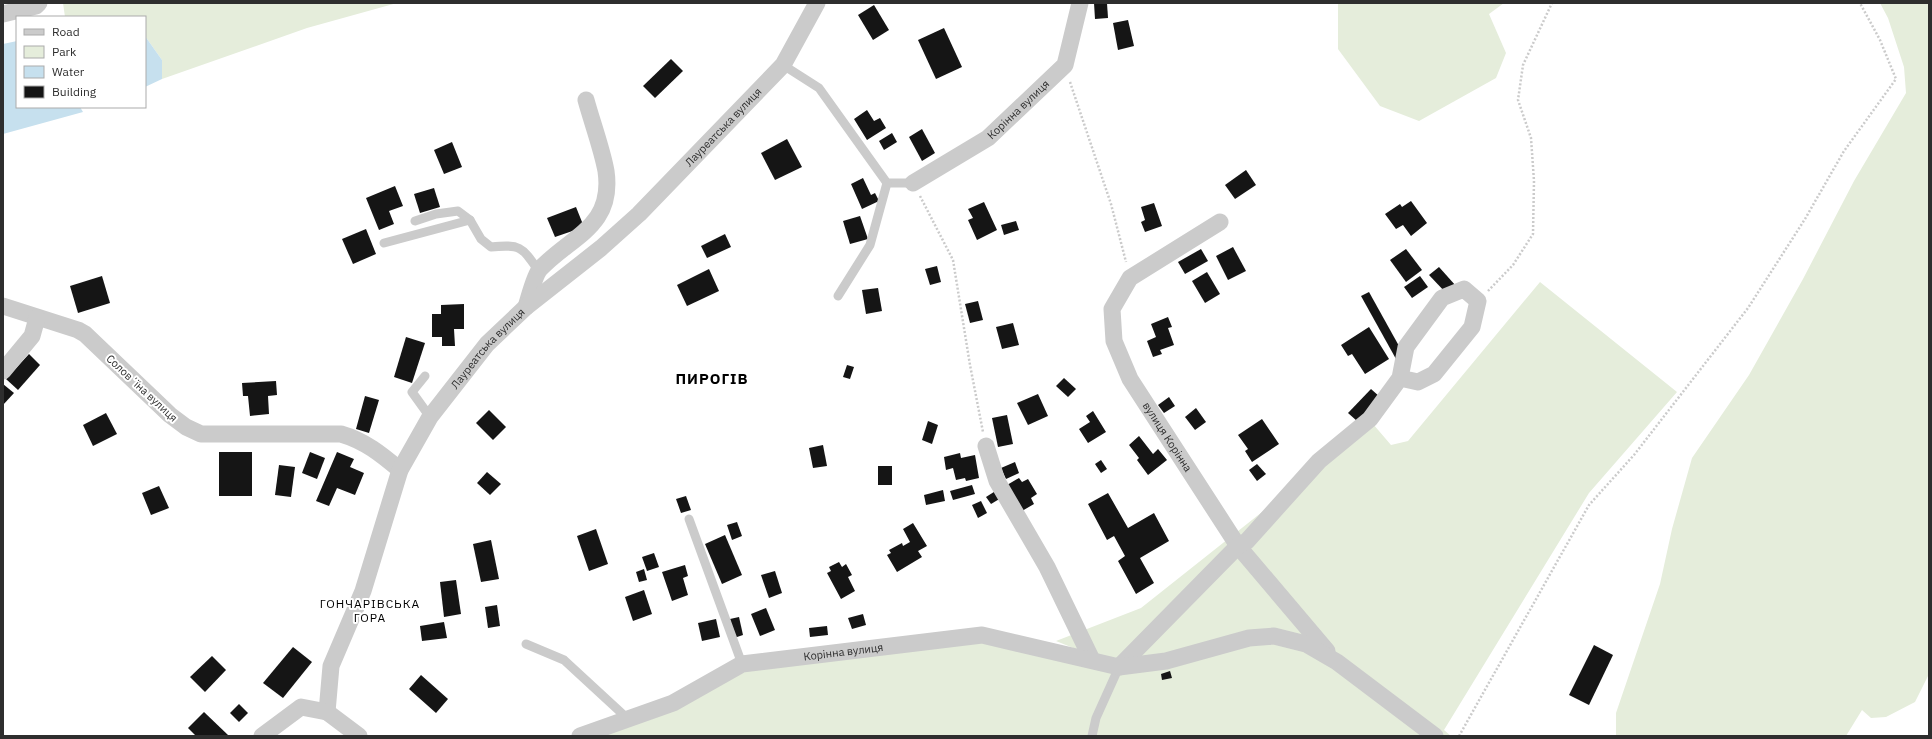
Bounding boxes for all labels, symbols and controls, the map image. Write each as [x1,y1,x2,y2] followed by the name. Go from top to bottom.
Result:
[16,16,146,108] legend
[52,24,80,39] text: Road
[52,44,77,59] text: Park
[52,64,85,79] text: Water
[984,77,1052,142] street label: Корінна вулиця
[52,84,97,99] text: Building
[682,85,764,169] street label: Лауреатська вулиця
[448,305,528,392] street label: Лауреатська вулиця
[103,351,181,425] street label: Соловʼїна вулиця
[675,369,749,388] district label: ПИРОГІВ
[1140,399,1195,474] street label: вулиця Корінна
[320,596,420,625] district label: ГОНЧАРІВСЬКА ГОРА
[803,640,884,664] street label: Корінна вулиця

